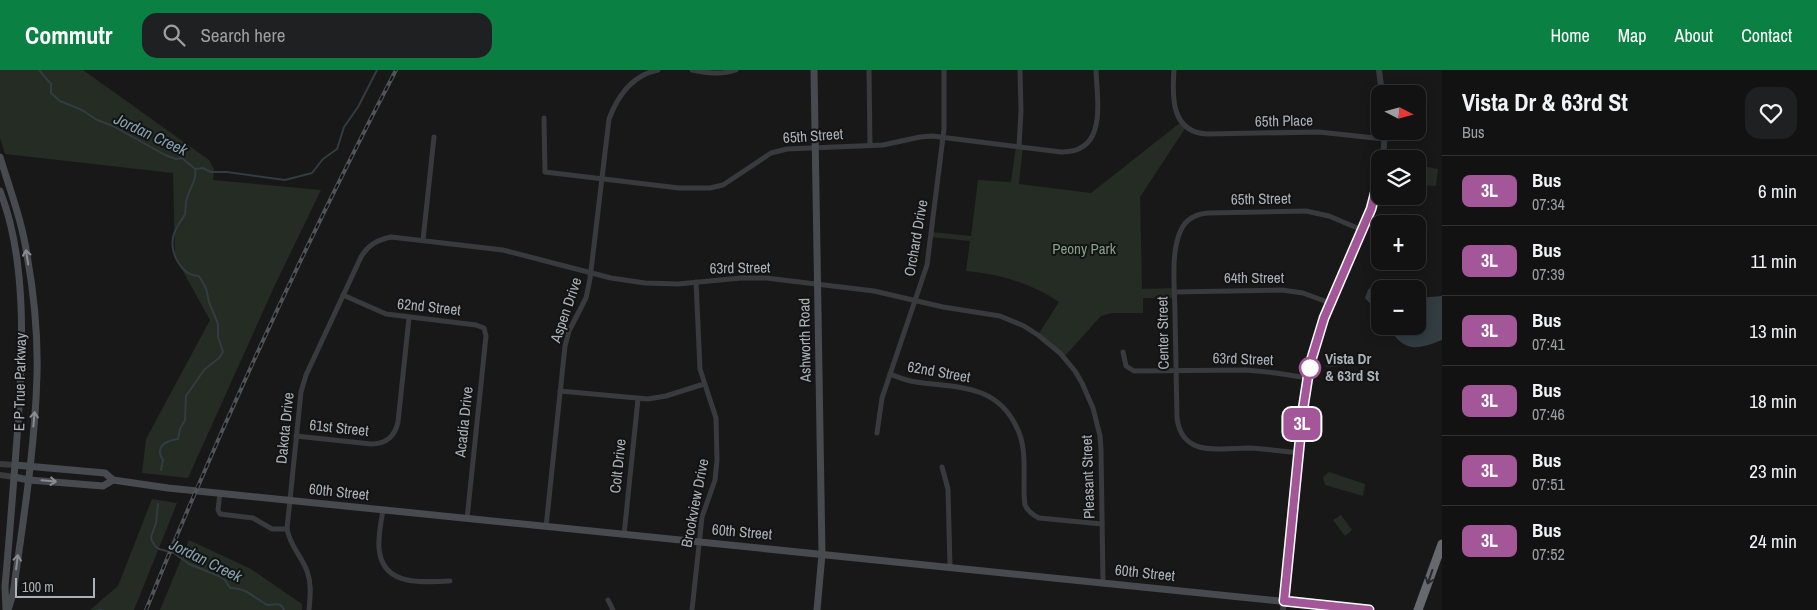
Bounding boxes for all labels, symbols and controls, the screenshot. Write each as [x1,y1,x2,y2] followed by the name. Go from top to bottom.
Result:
[142,13,492,58] search box
[25,19,112,51] text: Commutr
[160,21,188,49] icon: search
[200,22,285,48] text: Search here
[1550,23,1590,48] text: Home
[1618,23,1647,48] text: Map
[1675,23,1713,48] text: About
[1741,23,1792,48] text: Contact
[1371,85,1426,140] north arrow
[1371,85,1426,335] map controls
[1462,86,1628,118] text: Vista Dr & 63rd St
[1745,87,1797,139] button: heart
[110,107,192,161] water label: Jordan Creek
[1255,109,1313,132] street label: 65th Place
[1462,121,1485,143] text: Bus
[782,123,844,148] street label: 65th Street
[1371,150,1426,205] button: layers
[1532,167,1561,193] text: Bus
[1481,178,1498,203] text: 3L
[1758,178,1797,204] text: 6 min
[1231,187,1292,210] street label: 65th Street
[1532,193,1565,215] text: 07:34
[898,198,933,278] street label: Orchard Drive
[1371,215,1426,270] button: +
[1532,237,1561,263] text: Bus
[1052,238,1117,259] park label: Peony Park
[1481,248,1498,273] text: 3L
[1751,248,1797,274] text: 11 min
[22,249,32,265] one-way arrow
[709,256,771,279] street label: 63rd Street
[1532,263,1565,285] text: 07:39
[1224,267,1285,288] street label: 64th Street
[544,274,587,346] street label: Aspen Drive
[1371,280,1426,335] button: −
[396,293,462,320] street label: 62nd Street
[1151,296,1174,370] street label: Center Street
[793,298,816,383] street label: Ashworth Road
[1532,307,1561,333] text: Bus
[1481,318,1498,343] text: 3L
[1749,318,1797,344] text: 13 min
[8,332,31,431] street label: E P True Parkway
[1532,333,1565,355] text: 07:41
[1212,347,1274,370] street label: 63rd Street
[1325,348,1379,386] place label: Vista Dr & 63rd St
[906,356,973,387] street label: 62nd Street
[1299,357,1321,379] marker: Vista Dr & 63rd St
[1532,377,1561,403] text: Bus
[449,385,478,459] street label: Acadia Drive
[1481,388,1498,413] text: 3L
[1749,388,1797,414] text: 18 min
[270,391,299,465] street label: Dakota Drive
[1532,403,1565,425] text: 07:46
[1280,408,1324,440] line badge: 3L
[30,411,39,427] one-way arrow
[1293,411,1311,436] text: 3L
[308,414,370,441] street label: 61st Street
[1076,434,1099,519] street label: Pleasant Street
[604,438,631,494] street label: Colt Drive
[1532,447,1561,473] text: Bus
[676,456,713,549] street label: Brookview Drive
[1481,458,1498,483] text: 3L
[1749,458,1797,484] text: 23 min
[1532,473,1565,495] text: 07:51
[41,477,57,486] one-way arrow
[308,478,371,505] street label: 60th Street
[1532,517,1561,543] text: Bus
[711,518,774,545] street label: 60th Street
[1481,528,1498,553] text: 3L
[1749,528,1797,554] text: 24 min
[165,532,247,587] water label: Jordan Creek
[1532,543,1565,565] text: 07:52
[13,555,23,571] one-way arrow
[1114,559,1177,586] street label: 60th Street
[1425,569,1435,585] one-way arrow
[15,575,95,598] scale bar
[22,578,54,596] text: 100 m

